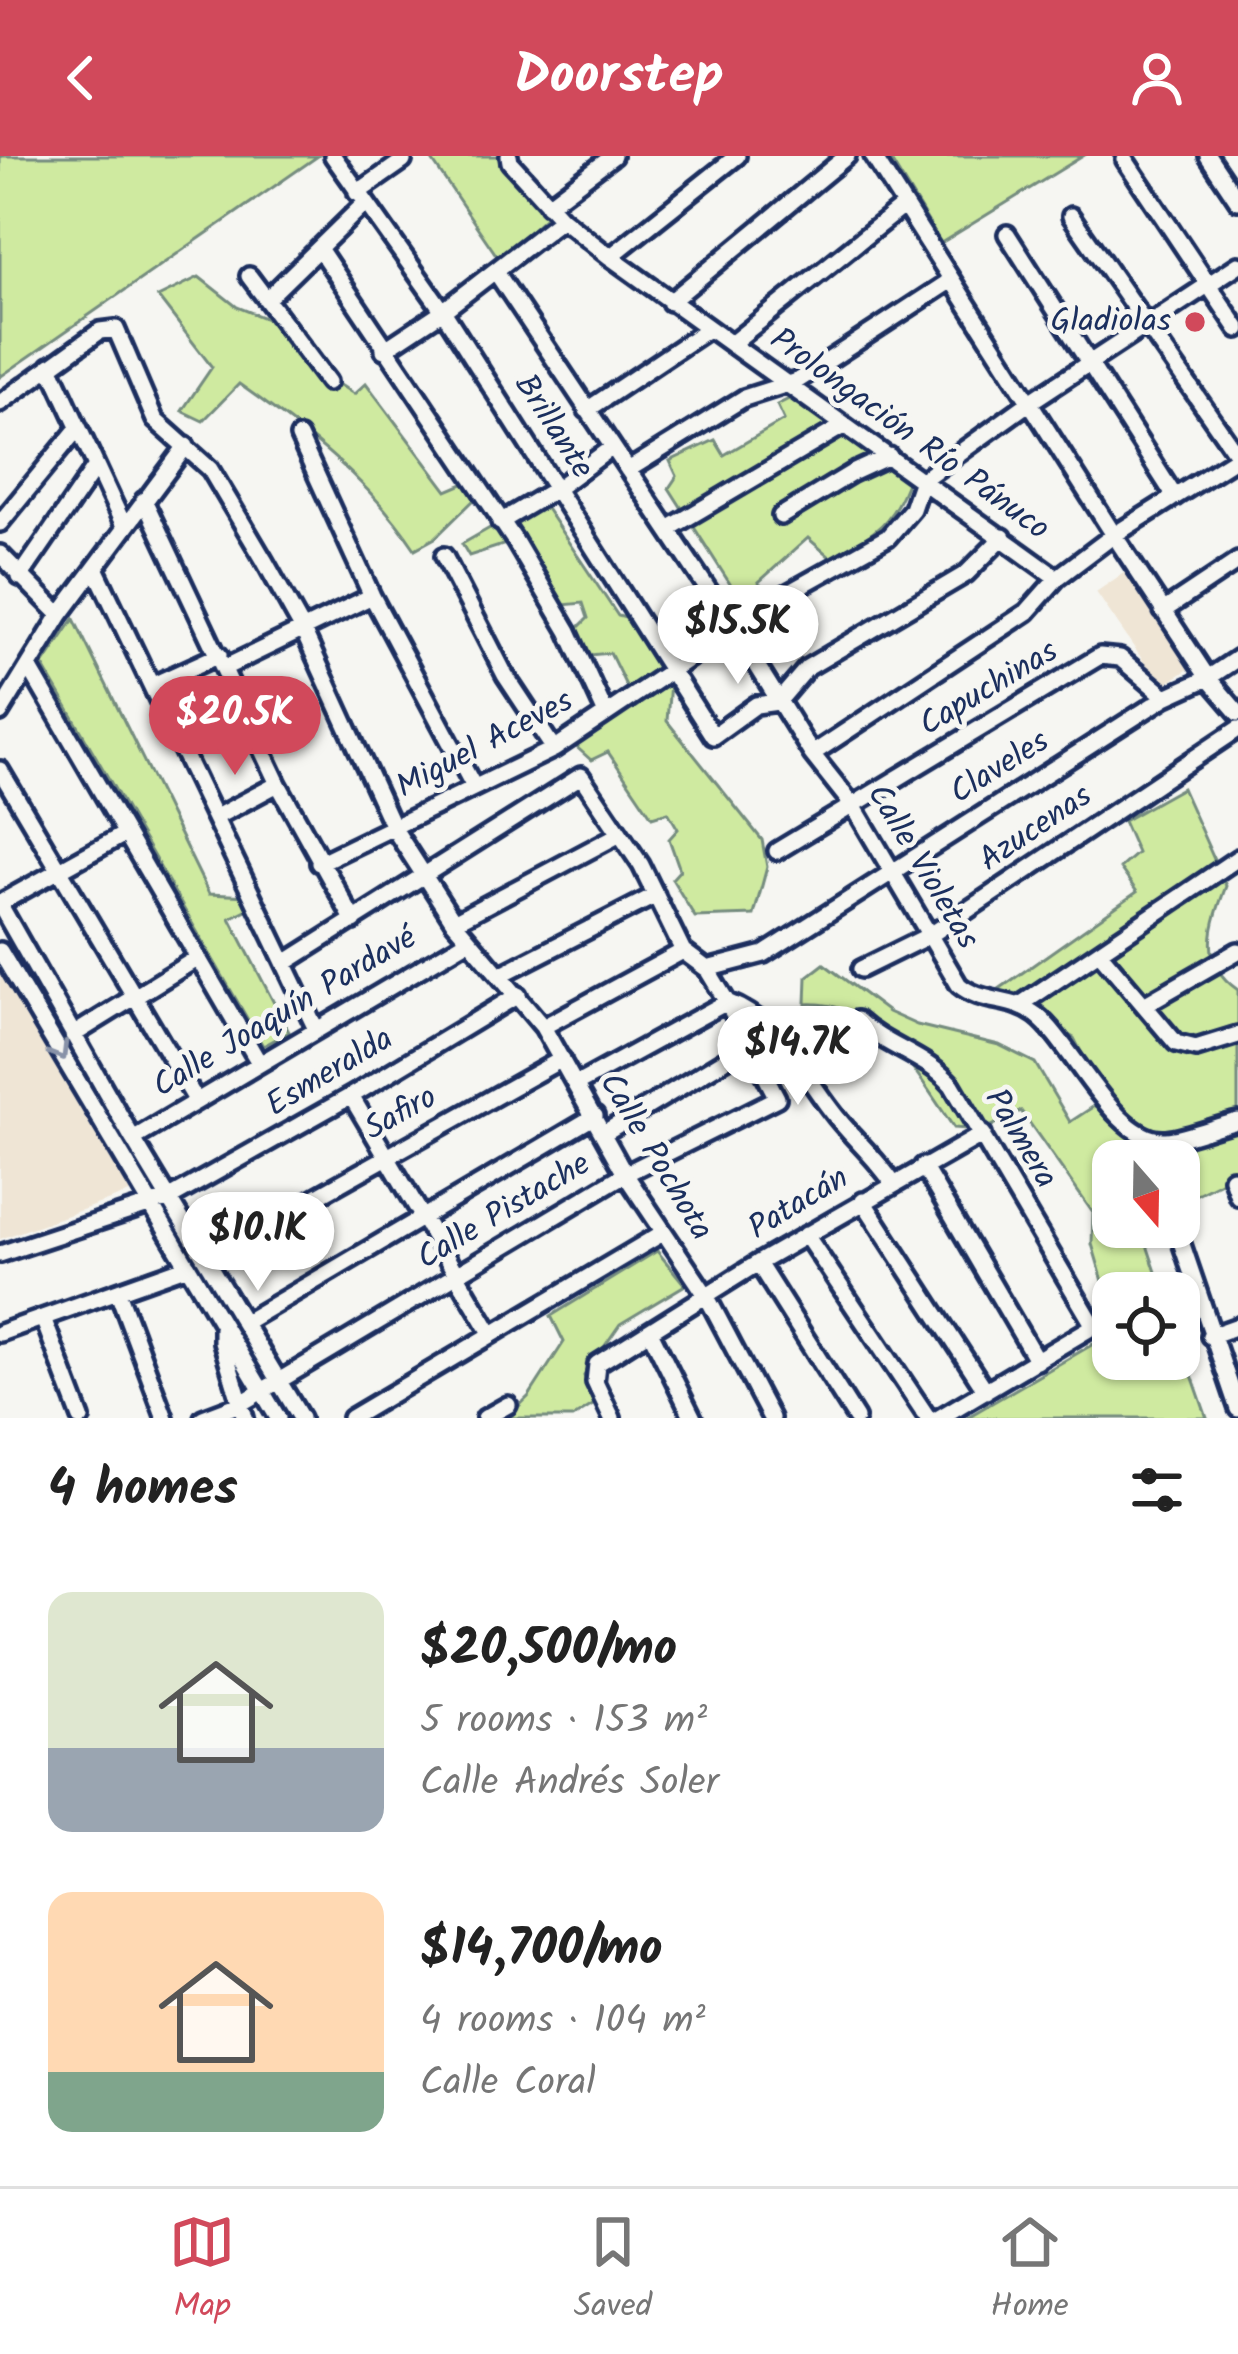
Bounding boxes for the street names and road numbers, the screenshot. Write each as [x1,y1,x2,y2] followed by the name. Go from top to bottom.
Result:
[758,315,1060,555] street label: Prolongación Río Pánuco
[499,364,607,490] street label: Brillante
[909,627,1069,751] street label: Capuchinas
[387,676,583,814] street label: Miguel Aceves
[940,717,1060,819] street label: Claveles
[968,771,1104,887] street label: Azucenas
[852,774,992,960] street label: Calle Violetas
[143,912,429,1113] street label: Calle Joaquín Pardavé
[256,1014,404,1132] street label: Esmeralda
[584,1063,726,1251] street label: Calle Pochota
[355,1072,447,1156] street label: Safiro
[969,1079,1071,1199] street label: Palmera
[407,1139,601,1285] street label: Calle Pistache
[738,1153,860,1255] street label: Patacán

